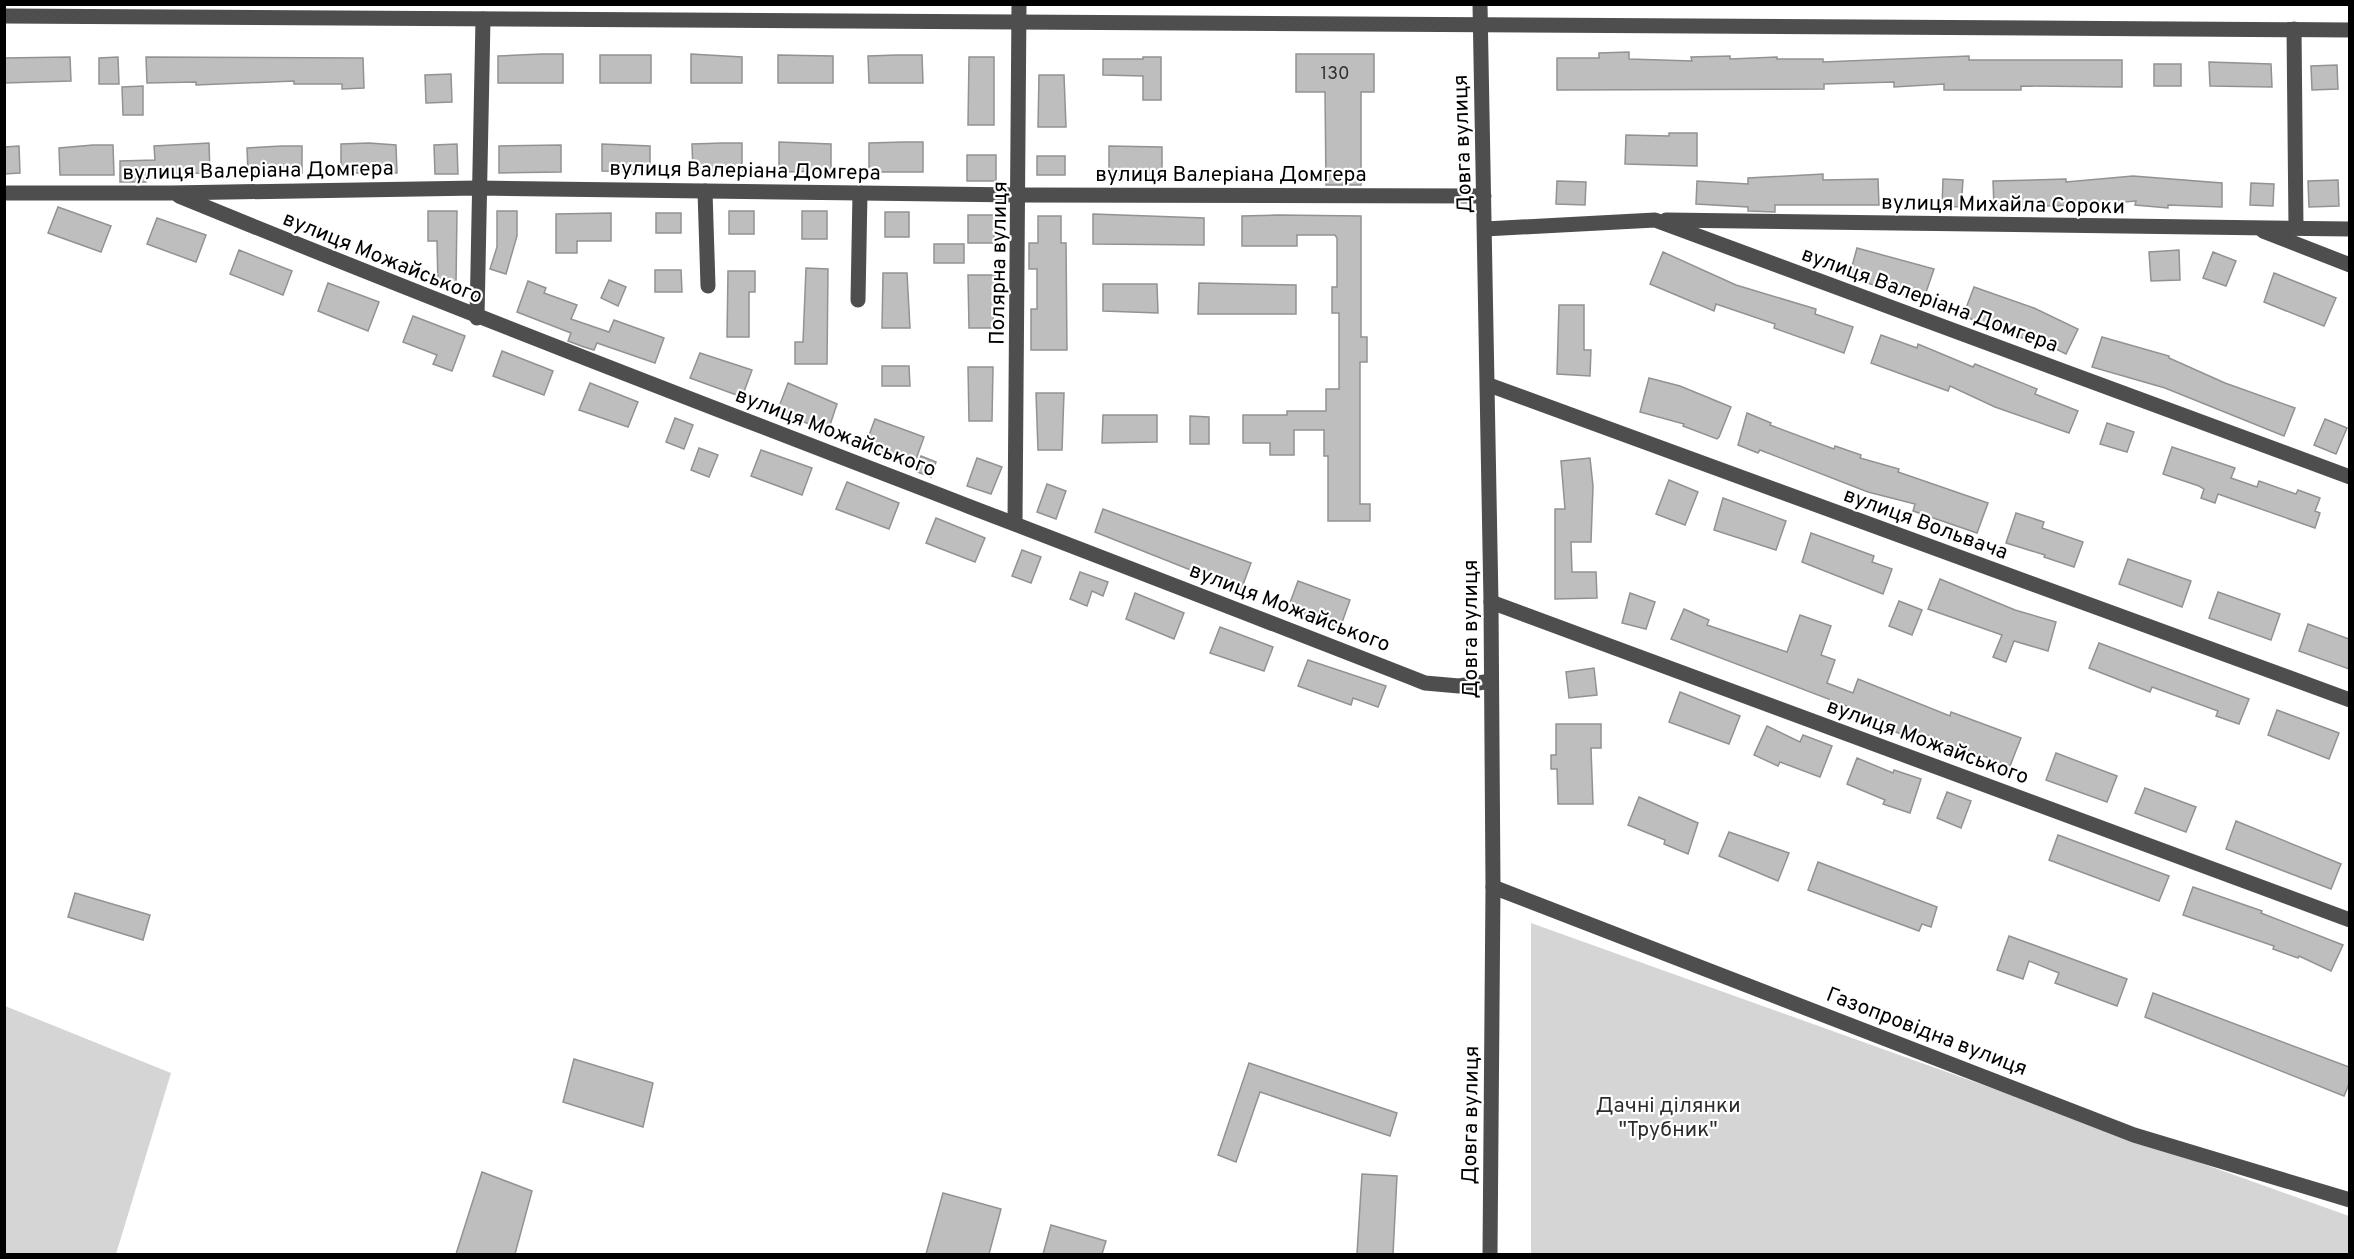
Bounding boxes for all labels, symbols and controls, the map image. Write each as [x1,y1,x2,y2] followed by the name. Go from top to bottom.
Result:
[1321,63,1349,86] house number: 130
[1448,74,1479,214] street label: Довга вулиця
[122,156,394,187] street label: вулиця Валеріана Домгера
[609,156,881,187] street label: вулиця Валеріана Домгера
[1095,162,1367,189] street label: вулиця Валеріана Домгера
[985,181,1014,345] street label: Полярна вулиця
[1881,190,2125,221] street label: вулиця Михайла Сороки
[279,206,486,311] street label: вулиця Можайського
[1797,241,2062,359] street label: вулиця Валеріана Домгера
[731,383,940,484] street label: вулиця Можайського
[1840,482,2011,567] street label: вулиця Вольвача
[1185,558,1394,659] street label: вулиця Можайського
[1458,560,1485,698] street label: Довга вулиця
[1823,693,2032,792] street label: вулиця Можайського
[1822,982,2031,1083] street label: Газопровідна вулиця
[1457,1045,1486,1185] street label: Довга вулиця
[1596,1093,1740,1144] park label: Дачні ділянки "Трубник"

